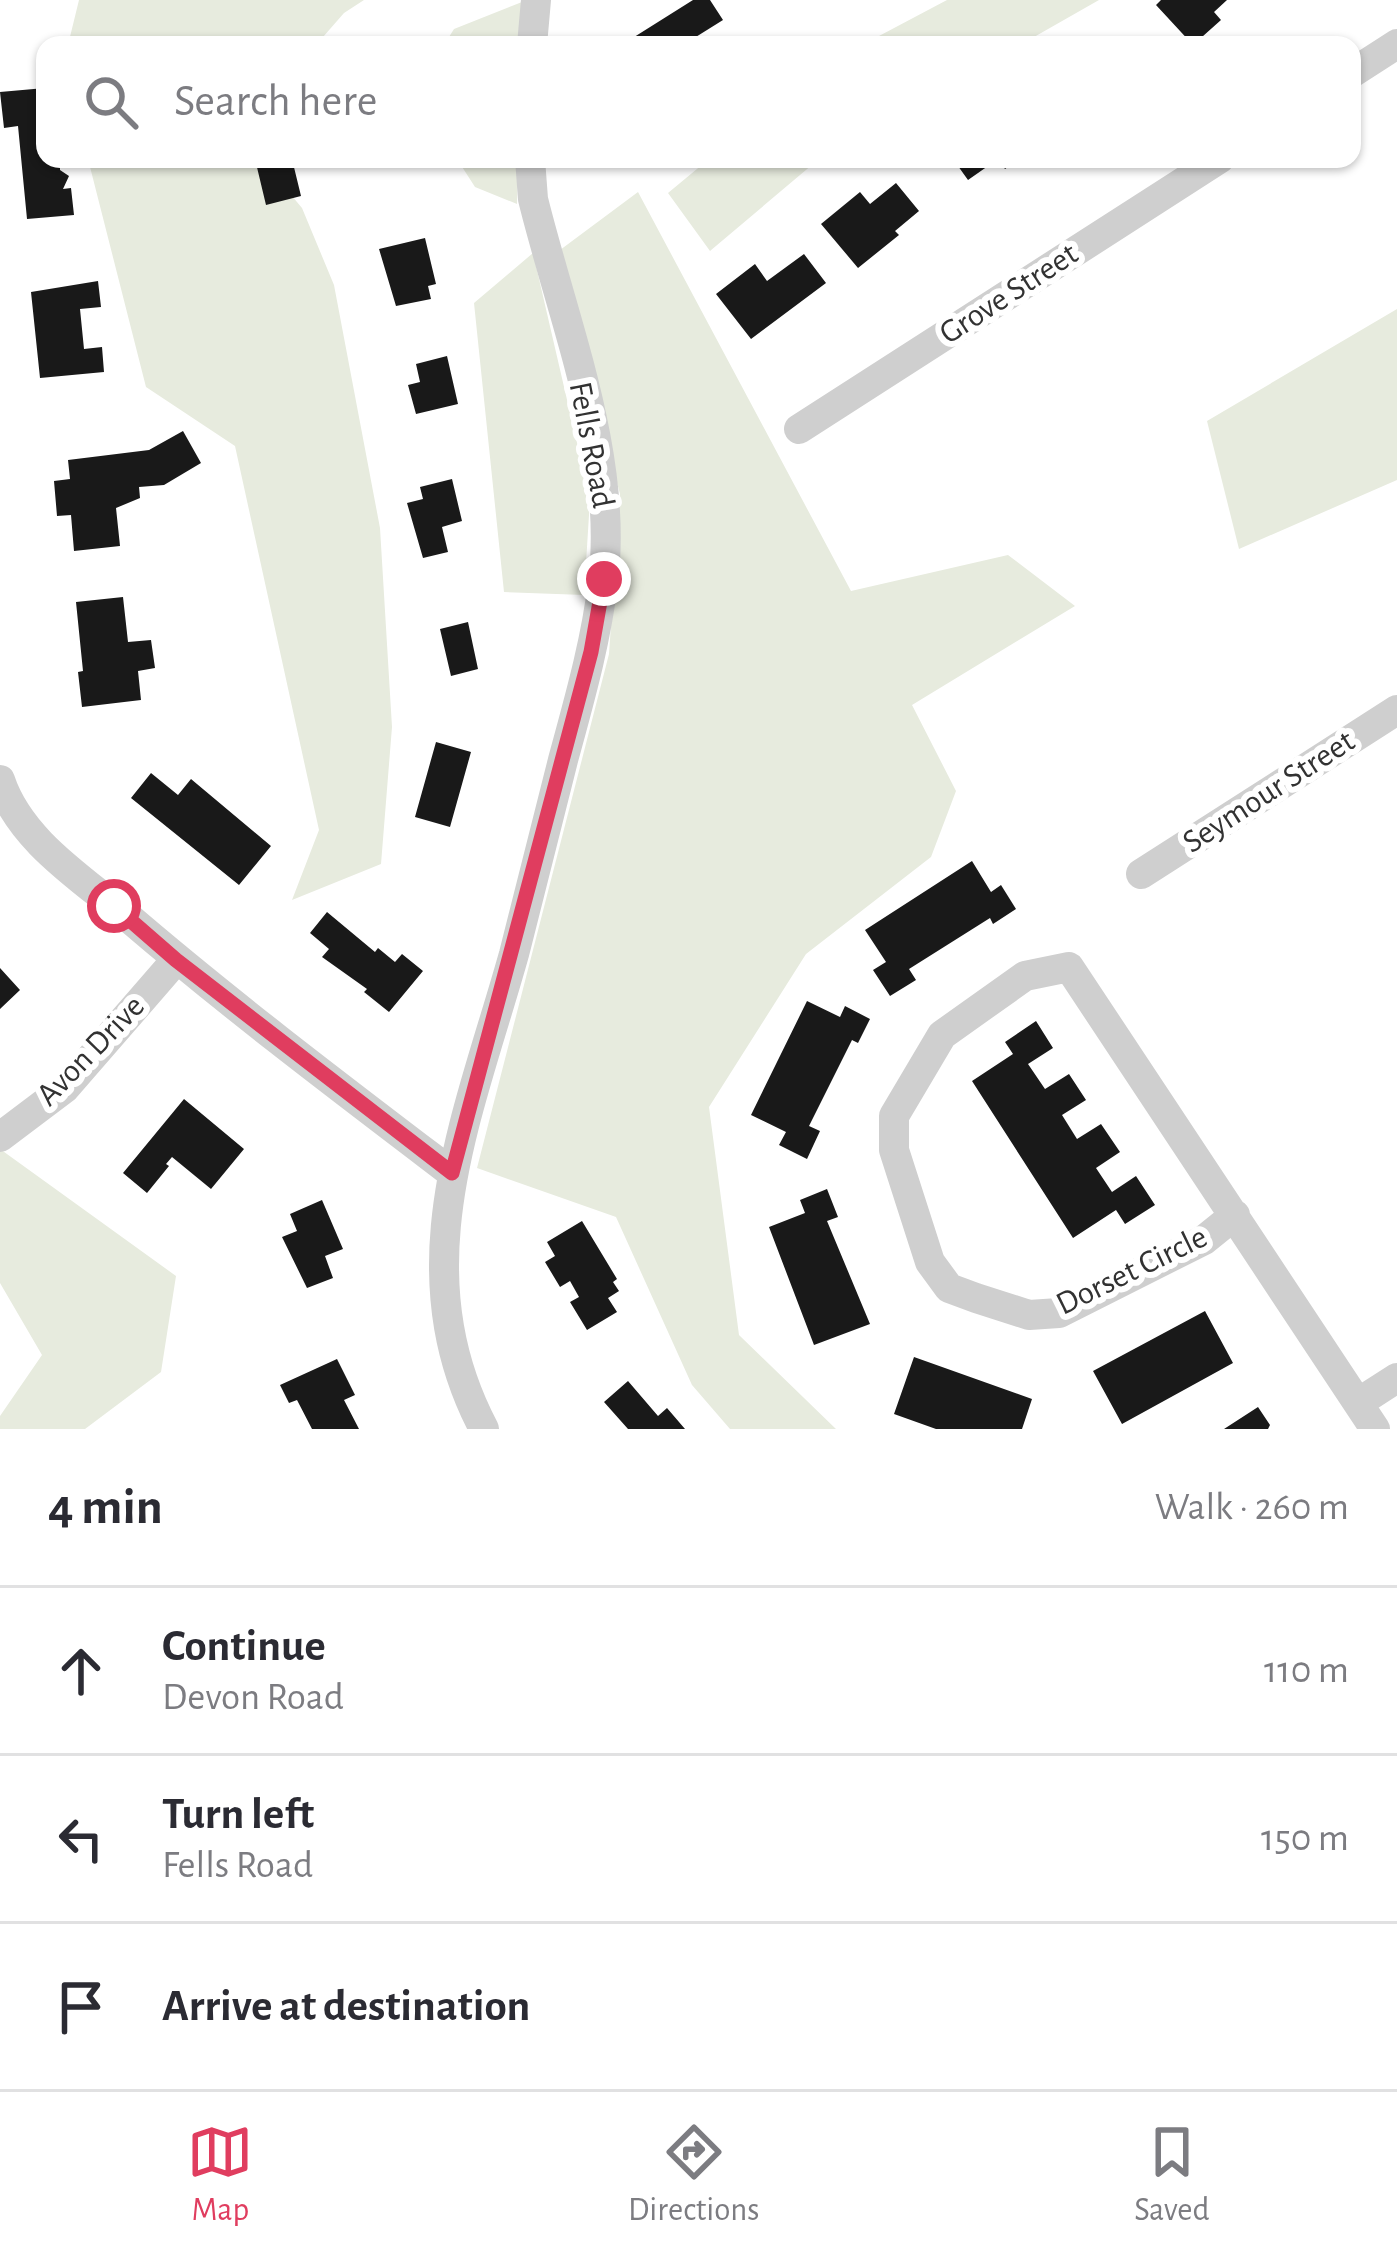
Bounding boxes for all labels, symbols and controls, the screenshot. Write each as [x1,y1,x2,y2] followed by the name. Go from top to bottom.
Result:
[36,36,1361,168] search box
[78,69,144,135] icon: search
[174,79,377,124] text: Search here
[934,237,1084,351] street label: Grove Street
[563,379,619,511] street label: Fells Road
[577,552,631,606] route end
[1177,724,1361,860] street label: Seymour Street
[87,879,141,933] route start
[31,990,151,1112] street label: Avon Drive
[1051,1220,1213,1322] street label: Dorset Circle
[48,1482,163,1533] text: 4 min
[1155,1488,1349,1527] text: Walk · 260 m
[162,1624,326,1669] text: Continue
[48,1638,114,1704] icon: ahead
[1264,1651,1349,1690] text: 110 m
[162,1678,344,1717] text: Devon Road
[162,1792,314,1837] text: Turn left
[48,1806,114,1872] icon: left
[1261,1819,1349,1858] text: 150 m
[162,1846,313,1885] text: Fells Road
[48,1974,114,2040] icon: arrive
[162,1984,530,2029] text: Arrive at destination
[187,2119,253,2231] tab: Map
[628,2119,759,2231] tab: Directions
[1134,2119,1210,2231] tab: Saved

